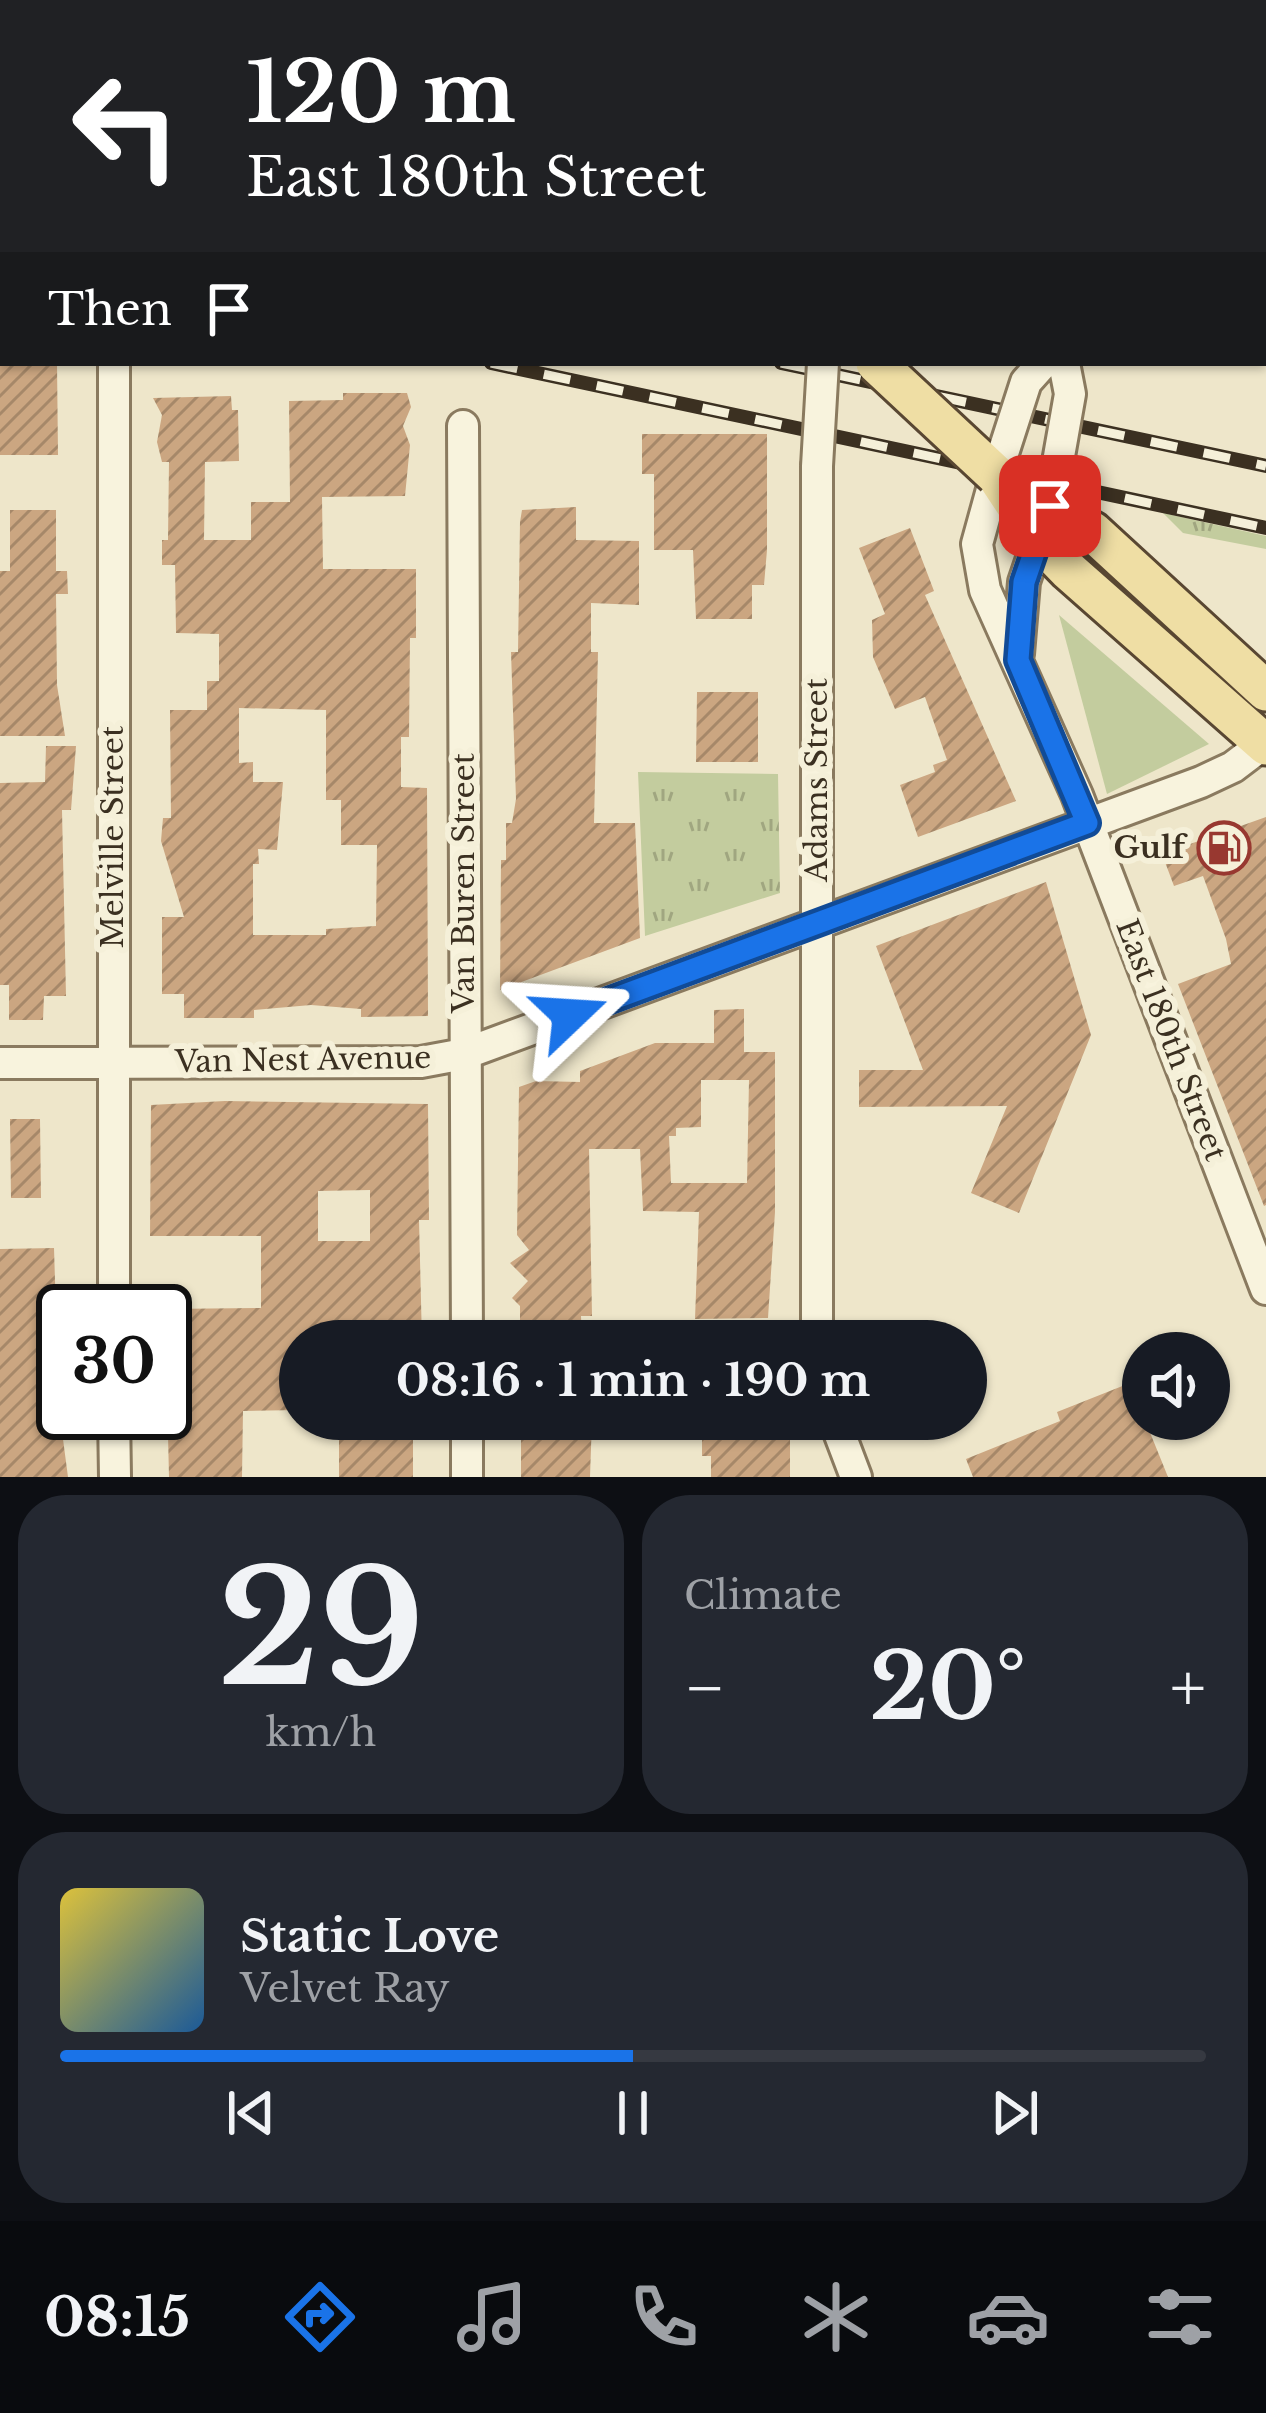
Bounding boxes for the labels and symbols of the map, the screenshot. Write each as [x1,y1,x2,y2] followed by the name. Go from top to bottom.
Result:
[999,455,1101,557] pin
[798,677,835,883] street label: Adams Street
[94,725,131,948] street label: Melville Street
[445,752,482,1014] street label: Van Buren Street
[1196,820,1252,876] fuel station icon: Gulf
[1114,829,1189,866] place label: Gulf
[1108,914,1235,1166] street label: East 180th Street
[507,952,633,1078] position arrow
[173,1039,432,1080] street label: Van Nest Avenue
[36,1284,192,1440] speed limit sign: 30

